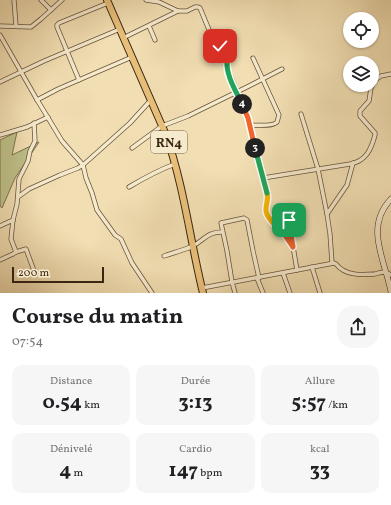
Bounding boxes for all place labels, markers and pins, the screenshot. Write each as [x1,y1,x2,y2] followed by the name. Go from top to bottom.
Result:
[203,29,237,63] pin
[232,94,252,114] pin: 4
[245,138,265,158] pin: 3
[272,203,306,237] pin

